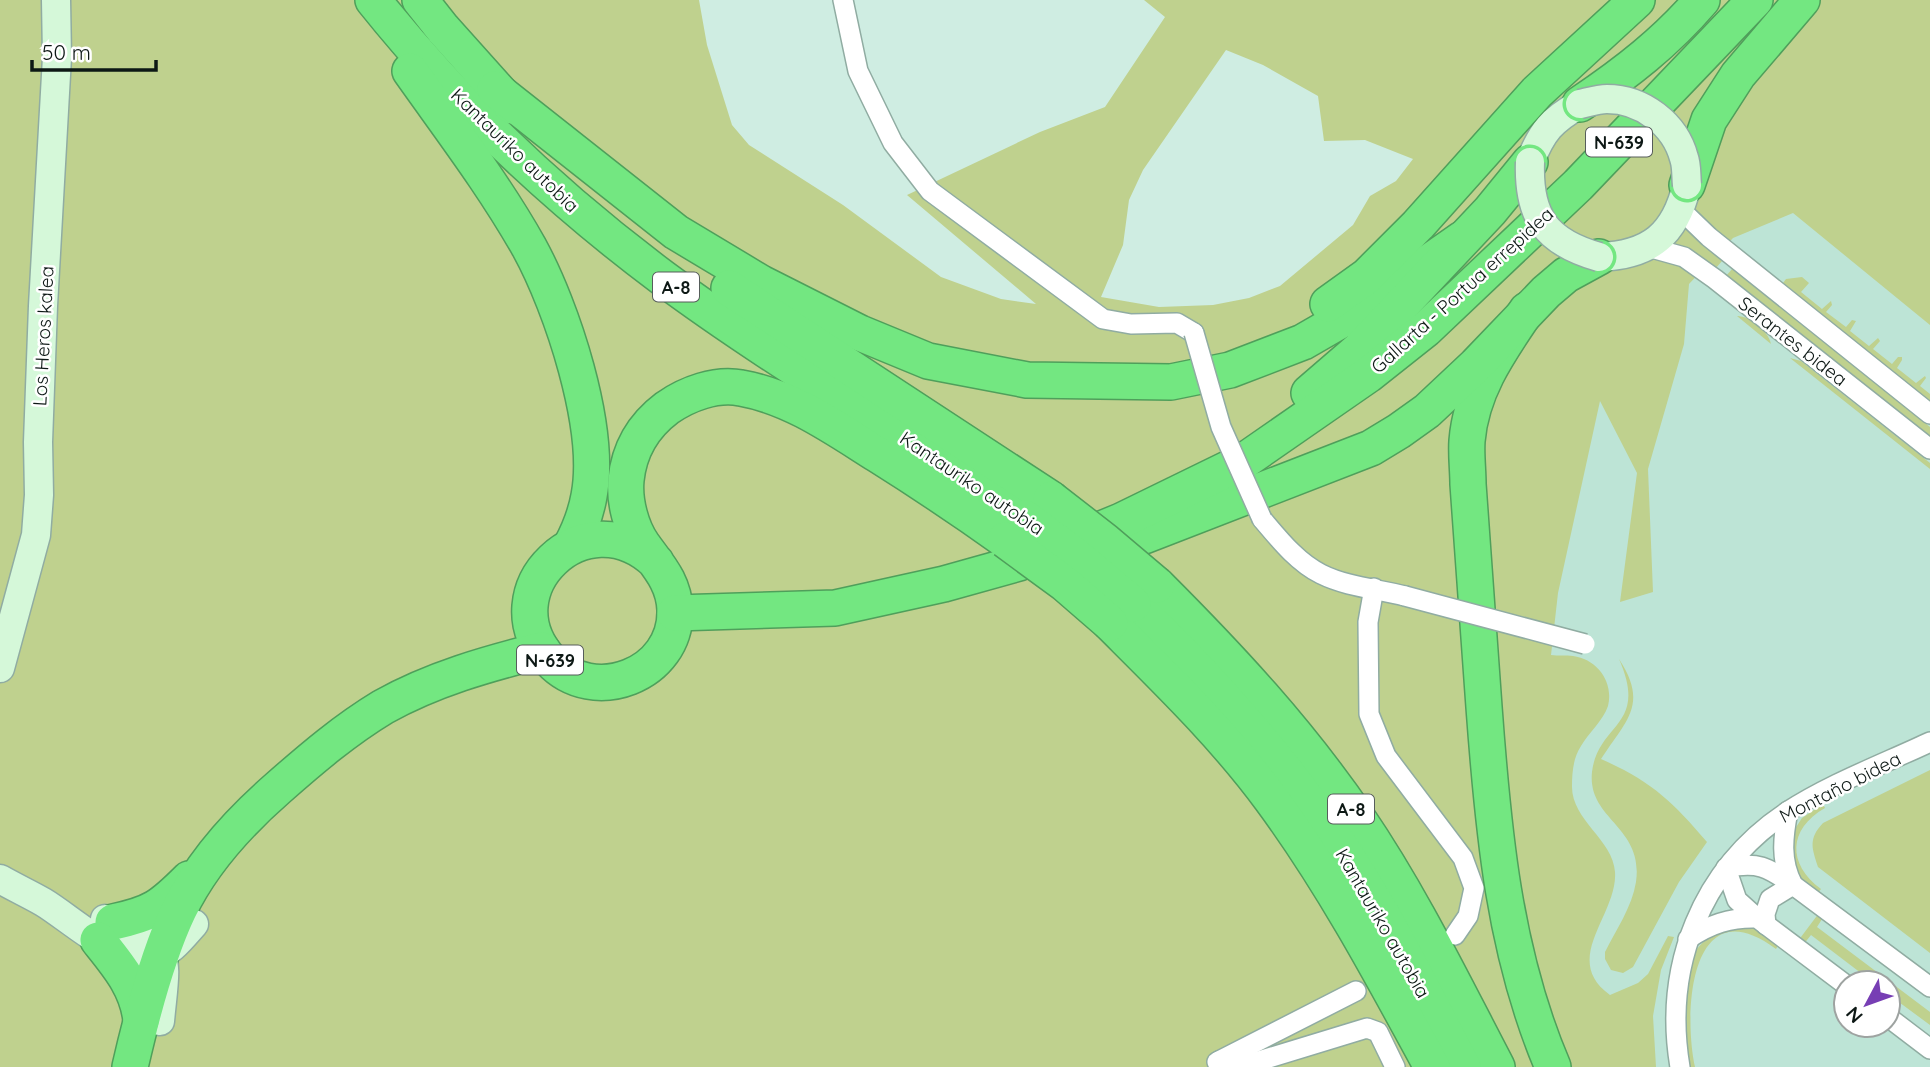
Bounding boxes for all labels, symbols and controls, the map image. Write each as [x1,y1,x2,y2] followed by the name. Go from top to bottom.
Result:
[32,28,156,72] scale bar
[42,39,91,65] text: 50 m
[446,83,584,217] street label: Kantauriko autobia
[1586,127,1652,156] road number: N-639
[1366,202,1558,378] street label: Gallarta - Portua errepidea
[27,265,59,407] street label: Los Heros kalea
[653,272,699,302] road number: A-8
[1734,291,1852,391] street label: Serantes bidea
[895,426,1049,540] street label: Kantauriko autobia
[517,646,583,674] road number: N-639
[1775,746,1905,828] street label: Montaño bidea
[1328,794,1374,824] road number: A-8
[1330,844,1436,1002] street label: Kantauriko autobia
[1832,969,1902,1039] north arrow
[1841,1002,1868,1028] text: N

